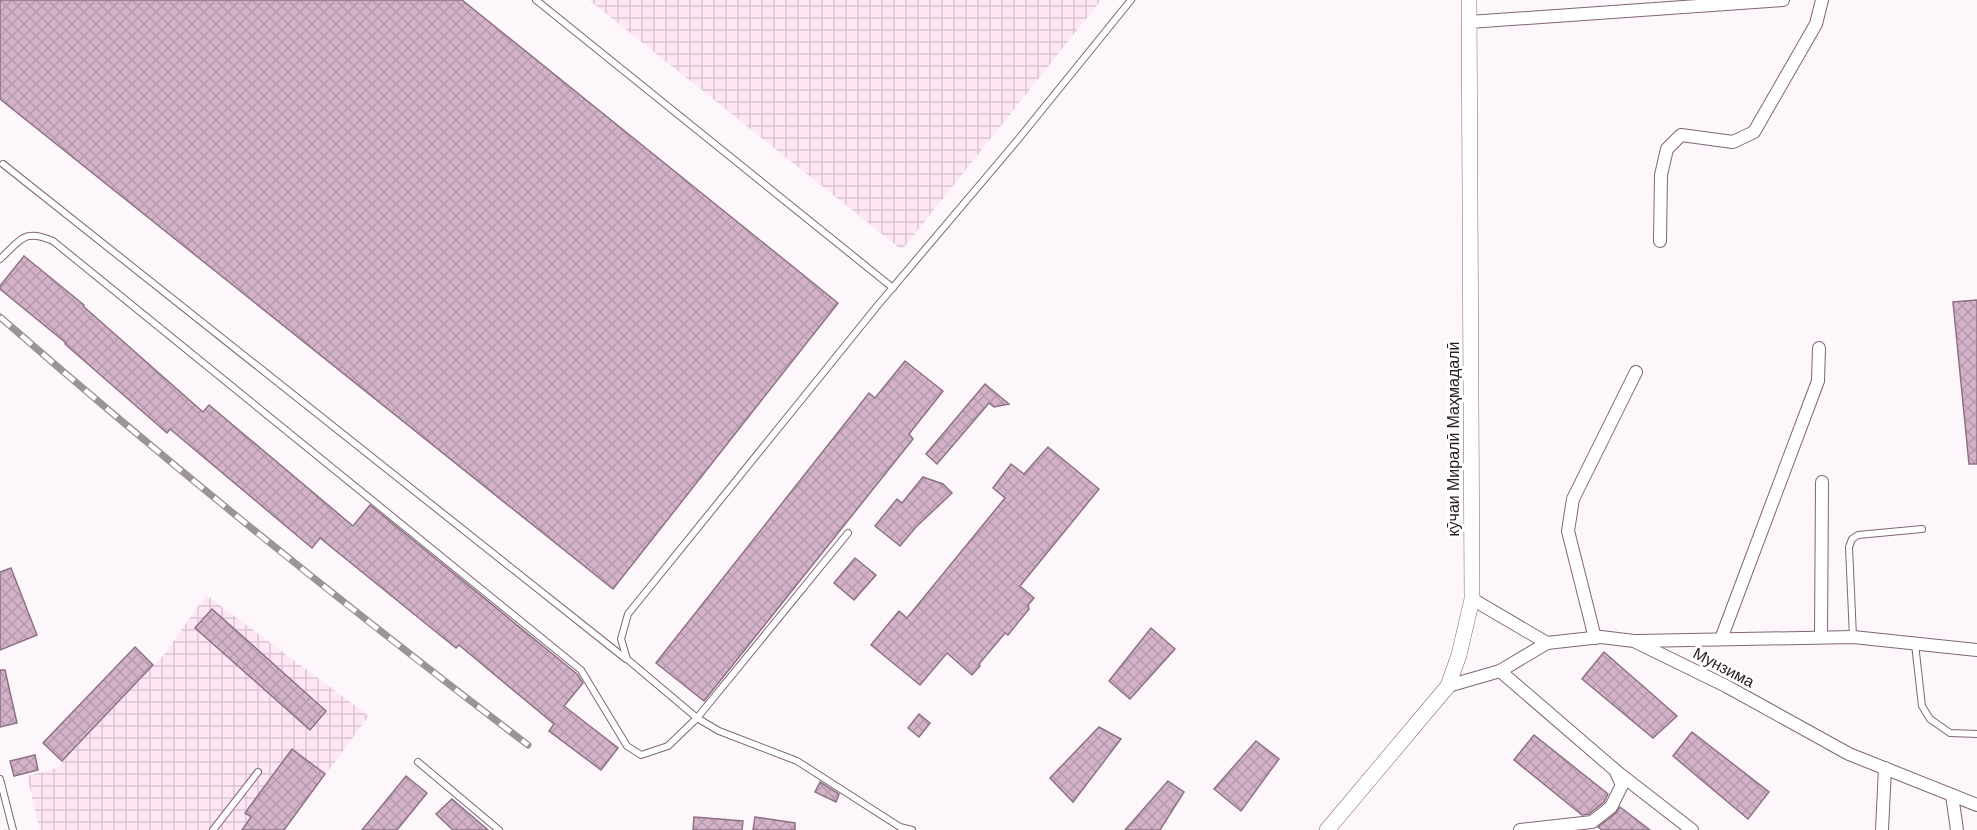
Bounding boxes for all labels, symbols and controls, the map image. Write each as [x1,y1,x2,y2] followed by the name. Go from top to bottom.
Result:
[1443,342,1464,536] street label: кӯчаи Миралӣ Маҳмадалӣ
[1689,643,1758,692] street label: Мунзима

